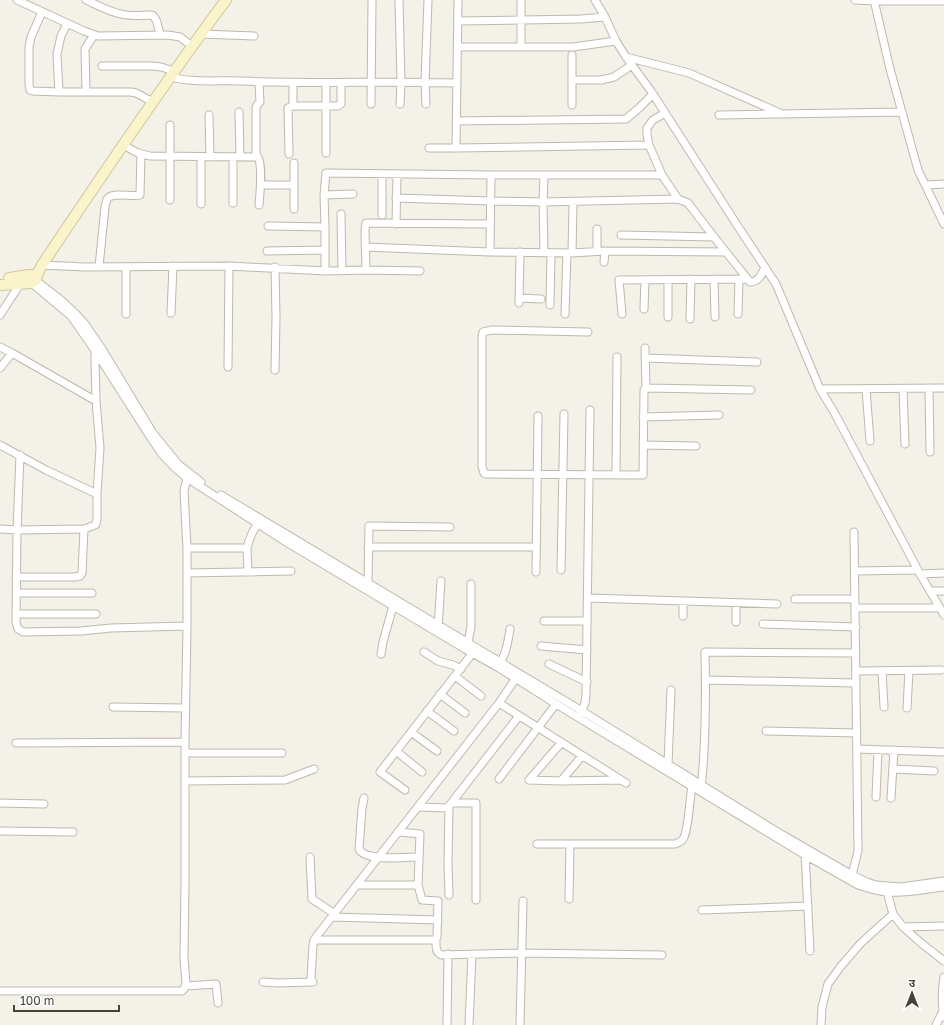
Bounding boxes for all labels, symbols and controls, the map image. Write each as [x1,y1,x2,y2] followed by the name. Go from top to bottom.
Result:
[892,973,932,1013] north arrow
[909,976,916,989] text: उ
[14,987,119,1013] scale bar
[20,993,54,1008] text: 100 m

